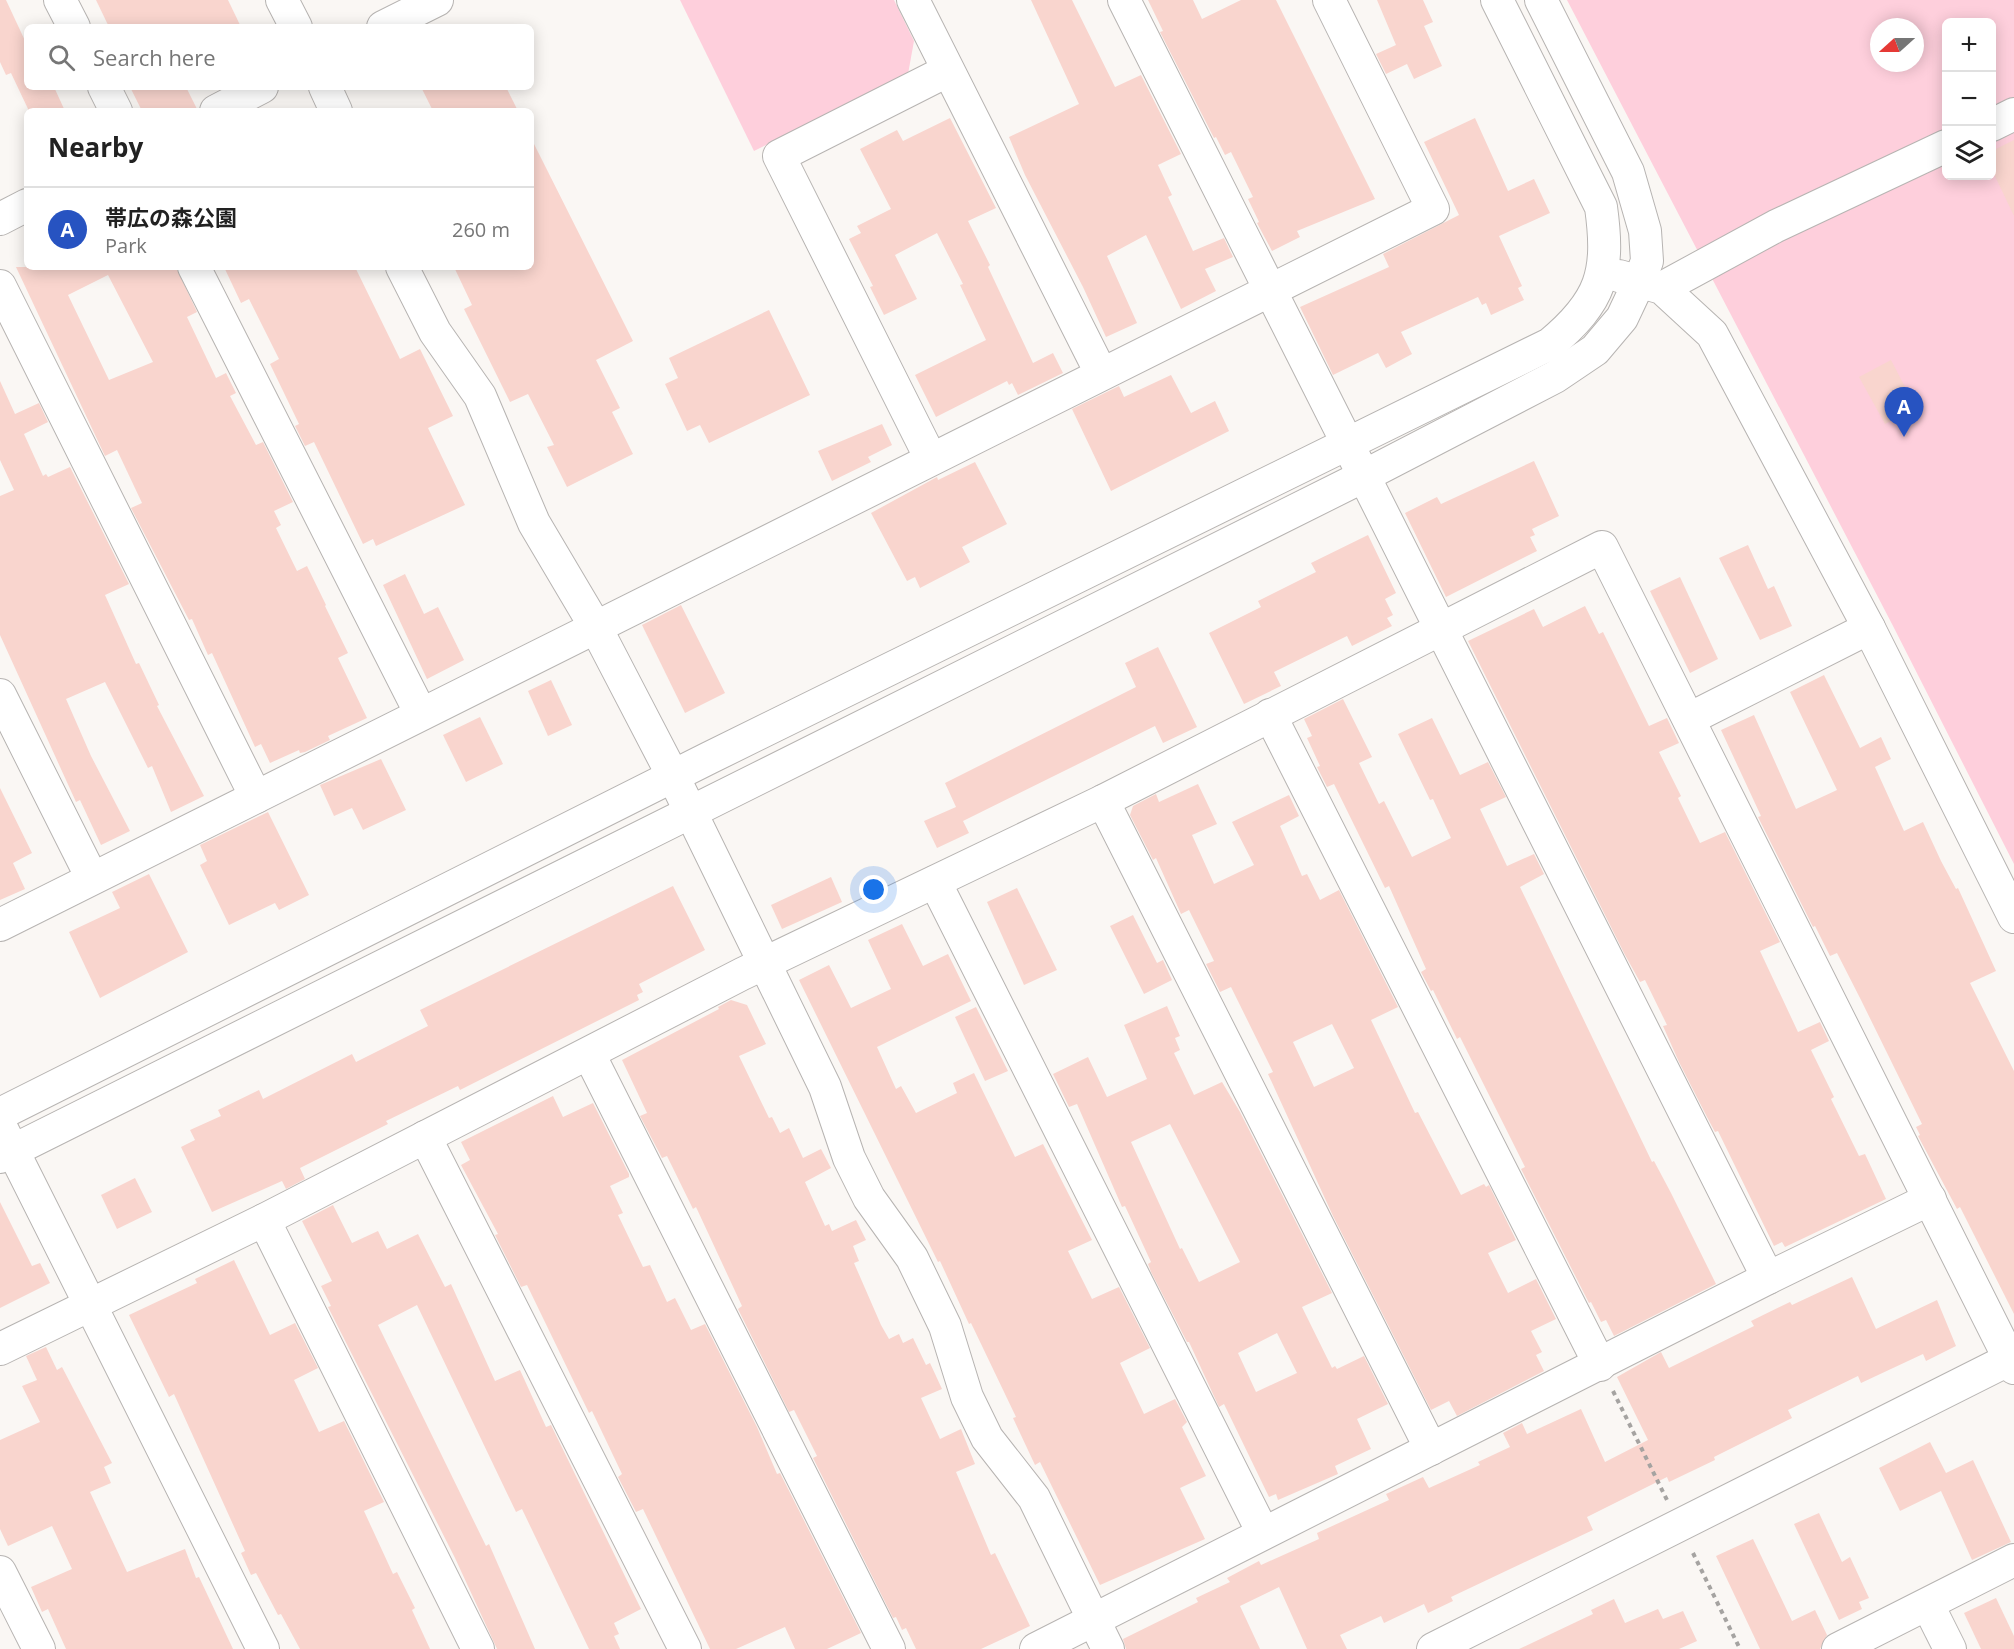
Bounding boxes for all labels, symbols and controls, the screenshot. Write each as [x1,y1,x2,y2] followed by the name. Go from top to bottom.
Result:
[1870,18,1924,72] north arrow
[1942,18,1996,180] map controls
[1942,18,1996,72] button: +
[24,24,534,90] search box
[45,41,78,74] icon: search
[93,42,216,72] text: Search here
[1942,72,1996,126] button: −
[1942,126,1996,180] button: layers
[48,129,143,165] text: Nearby
[105,202,237,232] text: 帯広の森公園
[61,216,74,243] text: A
[452,216,510,243] text: 260 m
[105,232,147,259] text: Park
[1884,388,1924,437] pin: A
[859,875,888,904] your location

